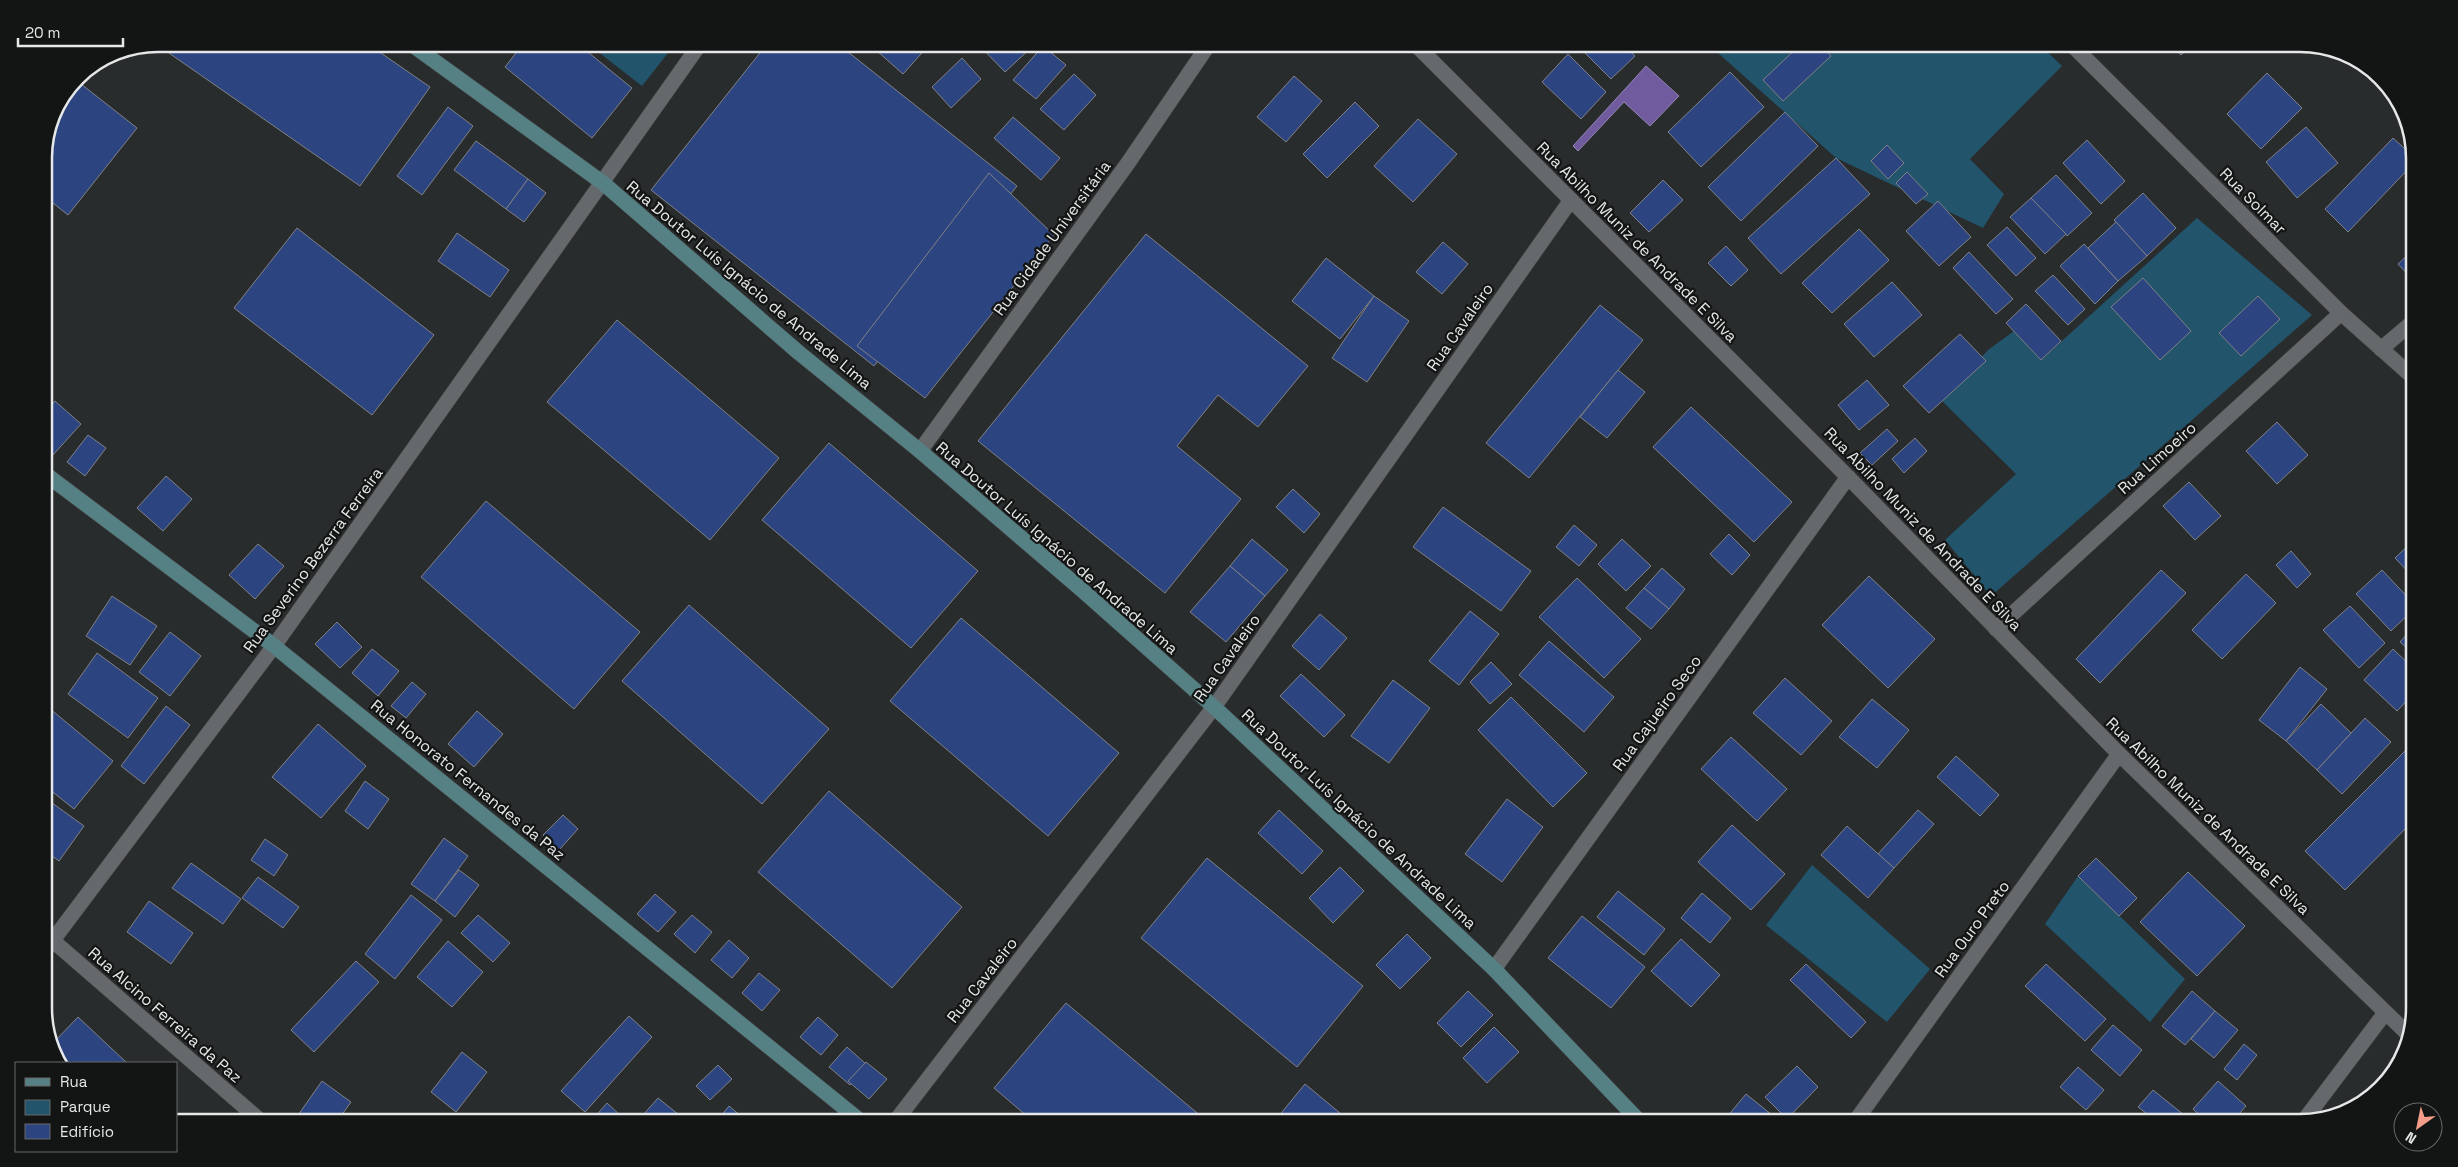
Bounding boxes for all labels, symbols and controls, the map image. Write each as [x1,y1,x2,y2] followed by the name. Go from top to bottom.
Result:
[18,15,122,47] scale bar
[25,23,60,42] text: 20 m
[1532,137,1742,347] street label: Rua Abilho Muniz de Andrade E Silva
[989,156,1115,320] street label: Rua Cidade Universitária
[2215,163,2291,239] street label: Rua Solmar
[622,176,876,394] street label: Rua Doutor Luís Ignácio de Andrade Lima
[1422,279,1498,375] street label: Rua Cavaleiro
[2113,417,2201,499] street label: Rua Limoeiro
[1820,423,2026,635] street label: Rua Abilho Muniz de Andrade E Silva
[932,437,1182,659] street label: Rua Doutor Luís Ignácio de Andrade Lima
[239,463,387,657] street label: Rua Severino Bezerra Ferreira
[1189,610,1265,706] street label: Rua Cavaleiro
[1608,651,1706,775] street label: Rua Cajueiro Seco
[366,695,570,865] street label: Rua Honorato Fernandes da Paz
[1237,704,1481,934] street label: Rua Doutor Luís Ignácio de Andrade Lima
[2102,713,2314,919] street label: Rua Abilho Muniz de Andrade E Silva
[1930,876,2014,982] street label: Rua Ouro Preto
[942,933,1022,1027] street label: Rua Cavaleiro
[84,942,246,1088] street label: Rua Alcino Ferreira da Paz
[15,1062,178,1152] legend
[60,1072,88,1091] text: Rua
[60,1097,111,1116] text: Parque
[2393,1102,2443,1152] north arrow
[60,1122,114,1141] text: Edifício
[2402,1128,2420,1148] text: N

